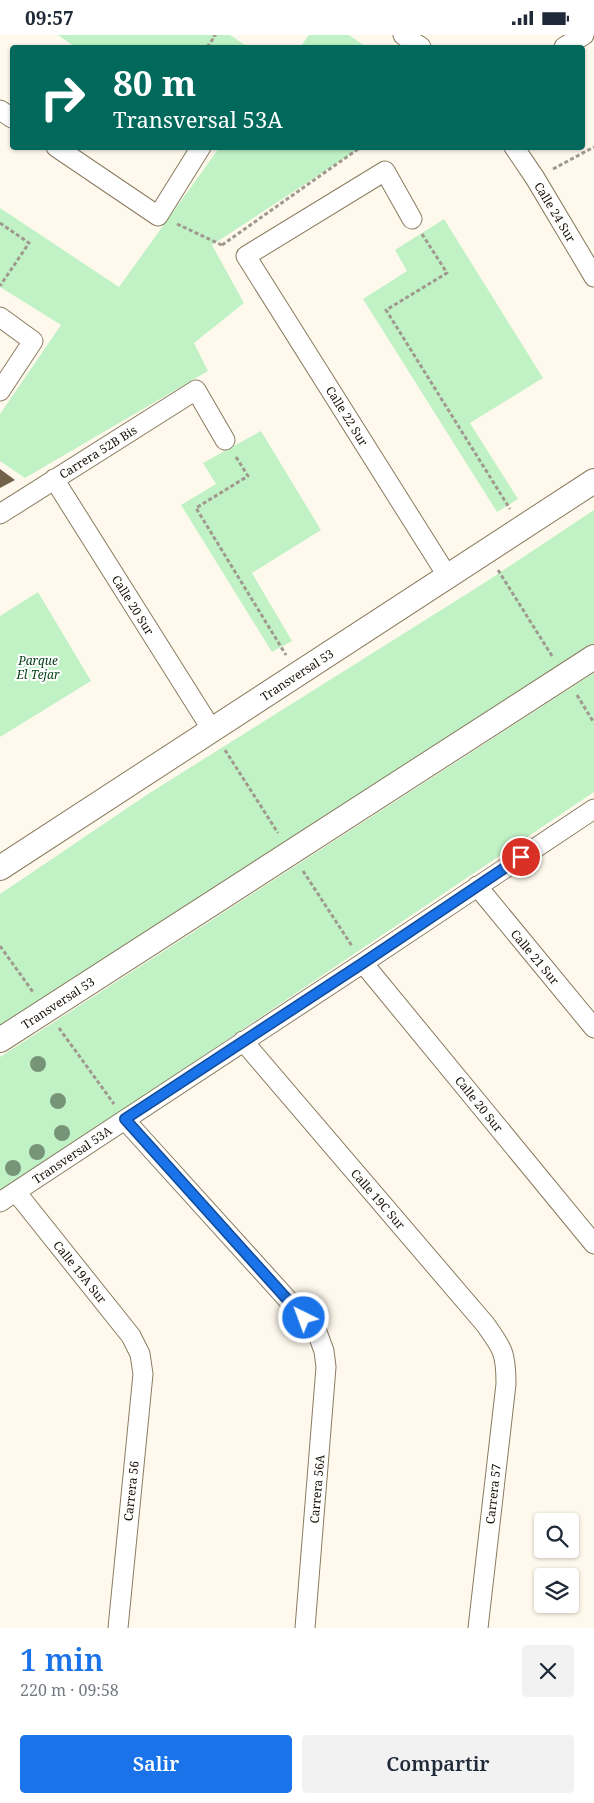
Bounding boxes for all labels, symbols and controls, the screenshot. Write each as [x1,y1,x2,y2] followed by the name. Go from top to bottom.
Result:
[25,5,74,31] text: 09:57
[113,59,196,106] text: 80 m
[30,65,95,130] icon: right
[113,104,283,134] text: Transversal 53A
[530,179,580,246] street label: Calle 24 Sur
[322,383,372,449] street label: Calle 22 Sur
[56,421,140,483] street label: Carrera 52B Bis
[108,572,158,638] street label: Calle 20 Sur
[257,645,337,705] street label: Transversal 53
[15,652,60,683] park label: Parque El Tejar
[500,836,542,878] pin
[507,843,535,871] icon: arrive
[507,926,563,989] street label: Calle 21 Sur
[18,973,98,1033] street label: Transversal 53
[451,1072,507,1136] street label: Calle 20 Sur
[29,1122,116,1188] street label: Transversal 53A
[347,1165,409,1233] street label: Calle 19C Sur
[50,1237,111,1307] street label: Calle 19A Sur
[277,1291,329,1343] position arrow
[306,1453,329,1524] street label: Carrera 56A
[119,1460,143,1522] street label: Carrera 56
[481,1463,505,1525] street label: Carrera 57
[534,1513,579,1613] map controls
[534,1513,579,1558] button: search
[534,1568,579,1613] button: layers
[20,1639,104,1680] text: 1 min
[522,1645,574,1697] button: close
[20,1679,119,1701] text: 220 m · 09:58
[20,1735,292,1793] button: Salir
[302,1735,574,1793] button: Compartir

